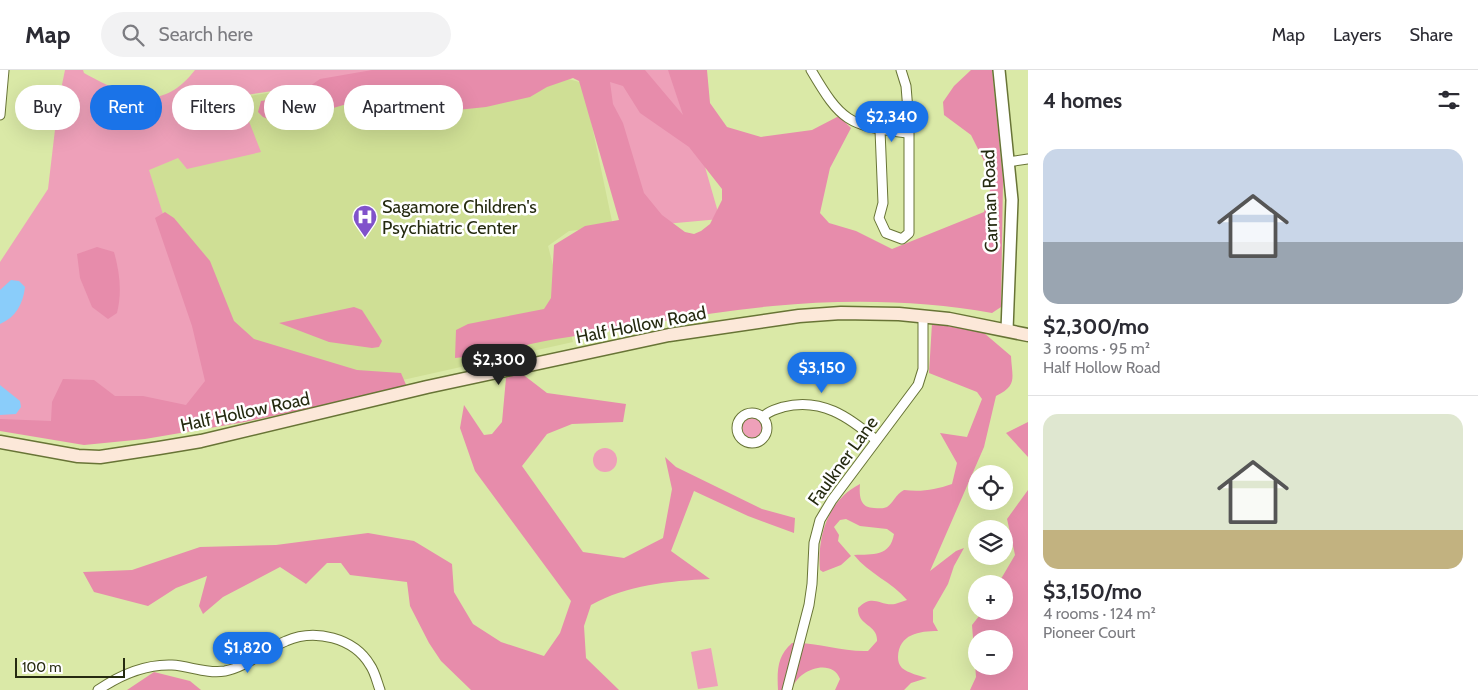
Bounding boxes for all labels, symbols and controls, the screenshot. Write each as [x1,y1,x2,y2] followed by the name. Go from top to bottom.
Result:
[101,12,451,57] search box
[25,20,71,49] text: Map
[119,21,147,49] icon: search
[159,23,253,46] text: Search here
[1272,24,1305,46] text: Map
[1333,24,1382,46] text: Layers
[1410,24,1453,46] text: Share
[15,85,80,130] chip: Buy
[90,85,162,130] chip: Rent
[172,85,254,130] chip: Filters
[264,85,334,130] chip: New
[344,85,463,130] chip: Apartment
[1435,86,1463,114] icon: filters
[1043,88,1122,113] text: 4 homes
[851,100,933,143] pin: $2,340
[866,107,918,126] text: $2,340
[977,149,1003,253] street label: Carman Road
[1208,181,1298,271] icon: home
[382,196,537,239] place label: Sagamore Children's Psychiatric Center
[352,204,378,238] hospital icon: Sagamore Children's Psychiatric Center
[574,302,708,348] street label: Half Hollow Road
[1043,314,1149,339] text: $2,300/mo
[1043,339,1150,358] text: 3 rooms · 95 m²
[458,344,540,386] pin: $2,300
[473,350,525,369] text: $2,300
[781,352,863,394] pin: $3,150
[798,358,846,377] text: $3,150
[1043,358,1160,377] text: Half Hollow Road
[178,388,312,436] street label: Half Hollow Road
[803,412,883,510] street label: Faulkner Lane
[1208,447,1298,537] icon: home
[968,465,1013,675] map controls
[968,465,1013,510] button: locate
[968,520,1013,565] button: layers
[968,575,1013,620] button: +
[1043,579,1142,604] text: $3,150/mo
[1043,604,1156,623] text: 4 rooms · 124 m²
[1043,623,1136,642] text: Pioneer Court
[968,630,1013,675] button: −
[207,632,289,674] pin: $1,820
[224,638,272,657] text: $1,820
[15,655,125,678] scale bar
[22,658,62,676] text: 100 m

